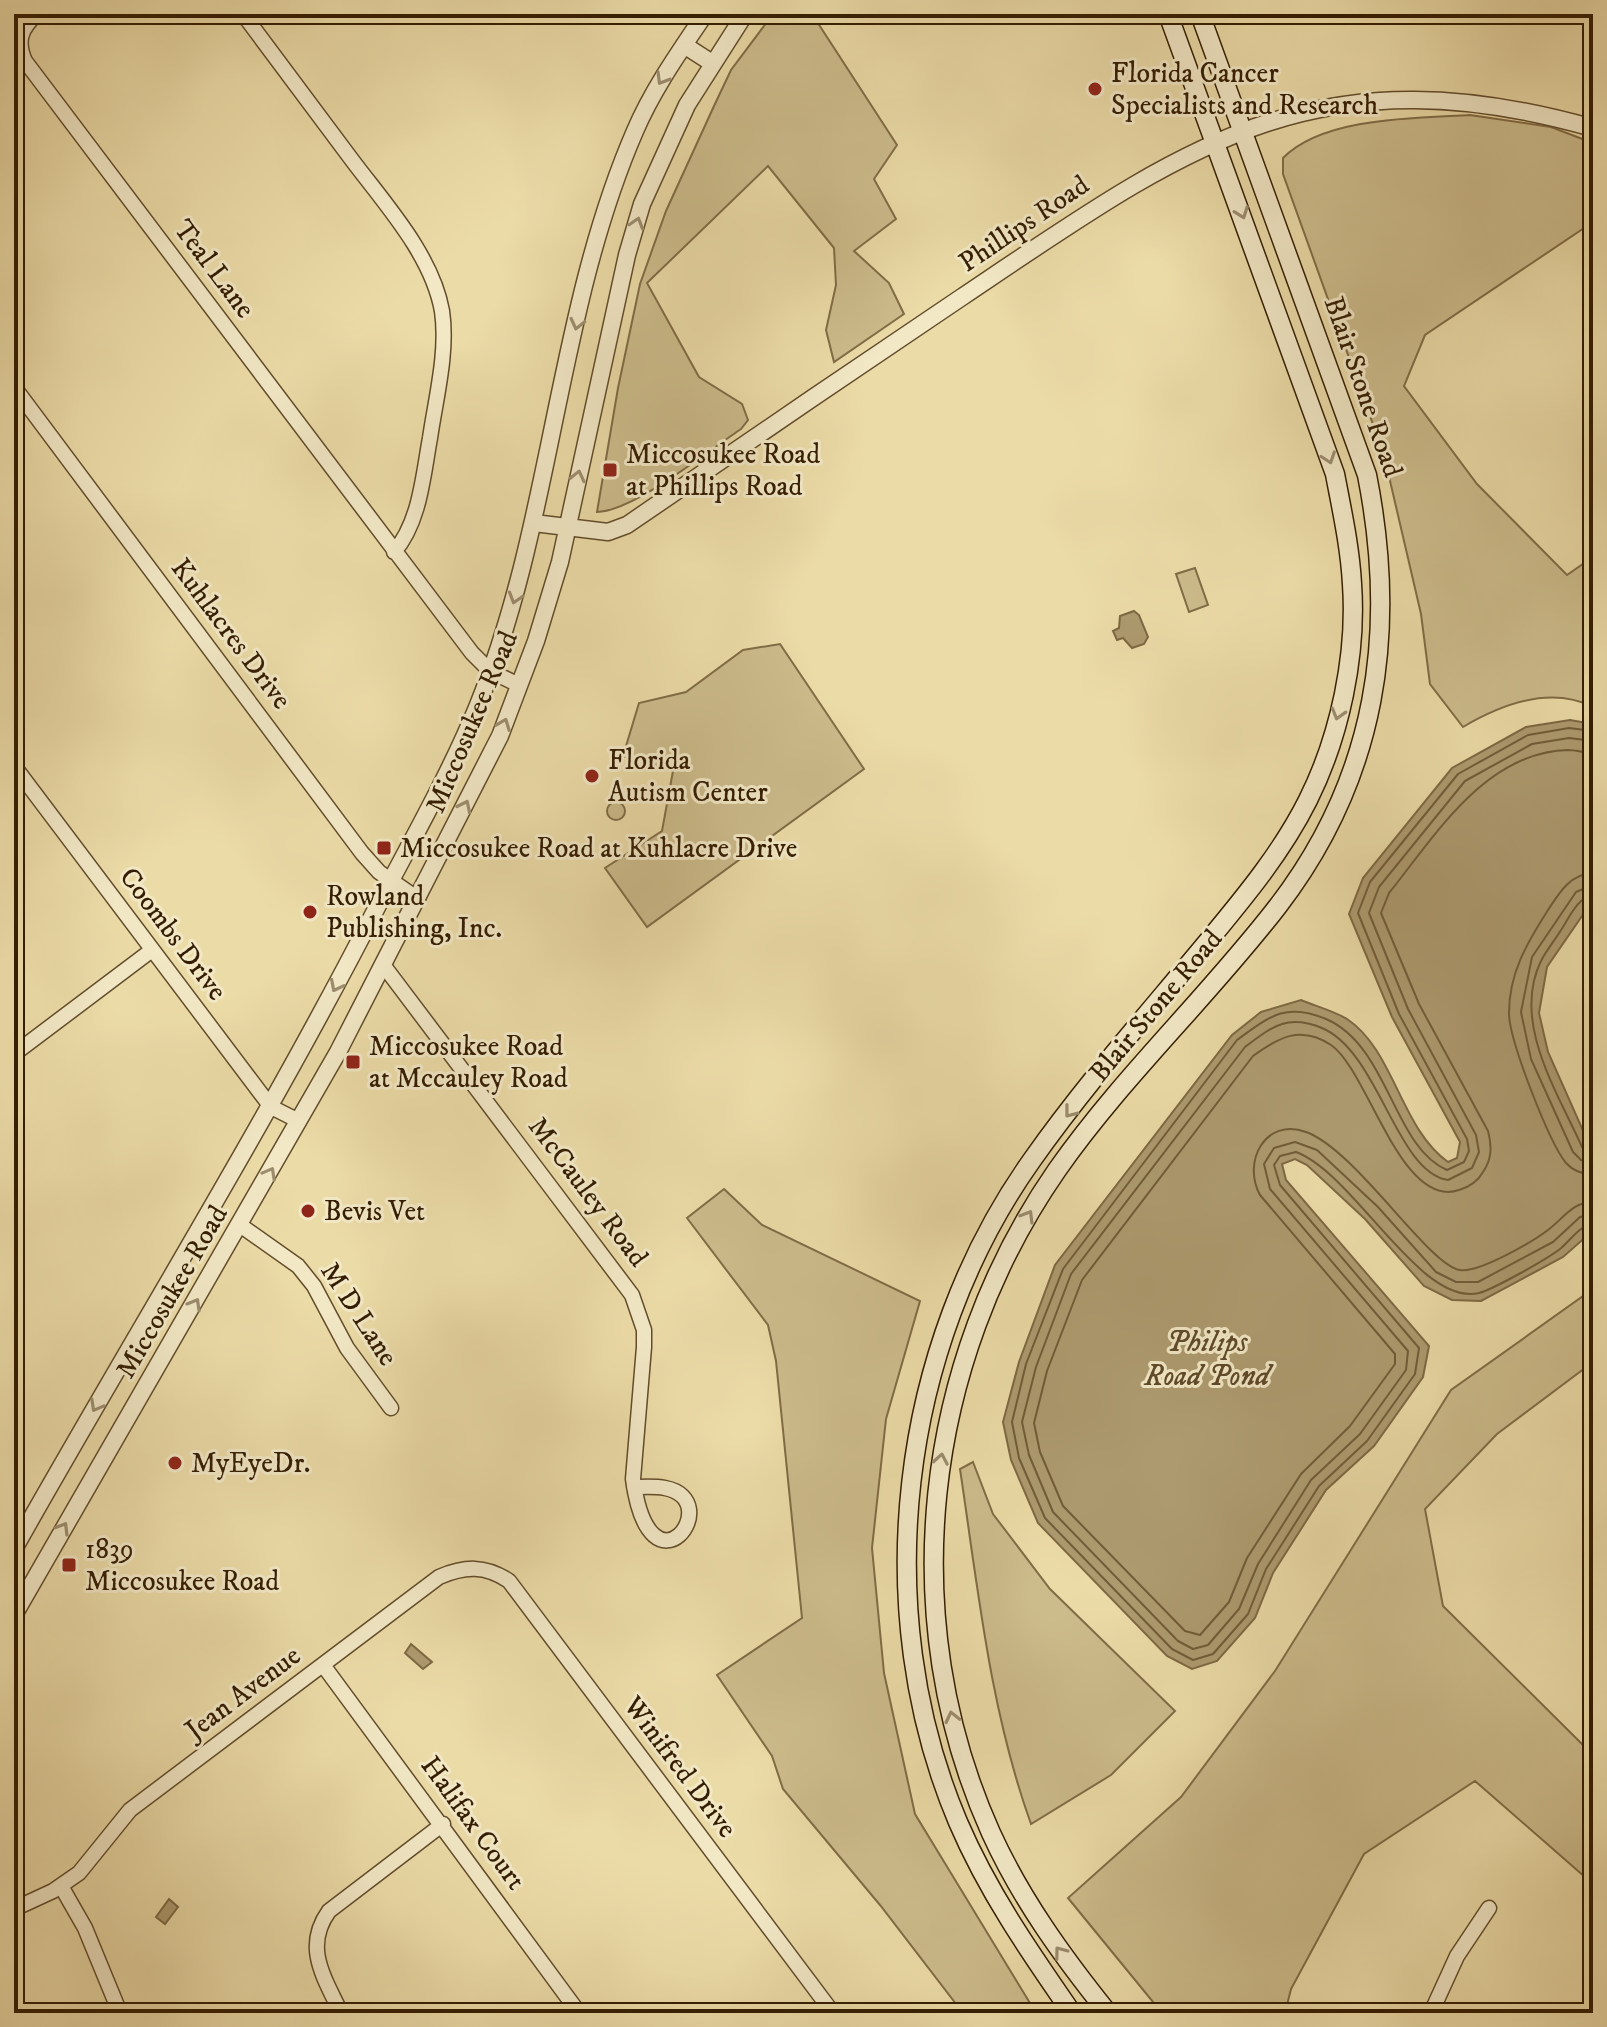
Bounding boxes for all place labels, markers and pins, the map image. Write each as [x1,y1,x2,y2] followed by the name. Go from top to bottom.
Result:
[1111,56,1379,123] place label: Florida Cancer Specialists and Research
[1086,80,1104,98] marker: Florida Cancer Specialists and Research
[626,437,820,504] place label: Miccosukee Road at Phillips Road
[601,461,619,479] marker: Miccosukee Road at Phillips Road
[608,743,768,810] place label: Florida Autism Center
[583,767,601,785] marker: Florida Autism Center
[400,831,797,866] place label: Miccosukee Road at Kuhlacre Drive
[375,839,393,857] marker: Miccosukee Road at Kuhlacre Drive
[326,879,502,946] place label: Rowland Publishing, Inc.
[301,903,319,921] marker: Rowland Publishing, Inc.
[369,1029,568,1096] place label: Miccosukee Road at Mccauley Road
[344,1053,362,1071] marker: Miccosukee Road at Mccauley Road
[324,1194,425,1229] place label: Bevis Vet
[299,1202,317,1220] marker: Bevis Vet
[191,1446,310,1481] place label: MyEyeDr.
[166,1454,184,1472] marker: MyEyeDr.
[85,1532,279,1599] place label: 1839 Miccosukee Road
[60,1556,78,1574] marker: 1839 Miccosukee Road

